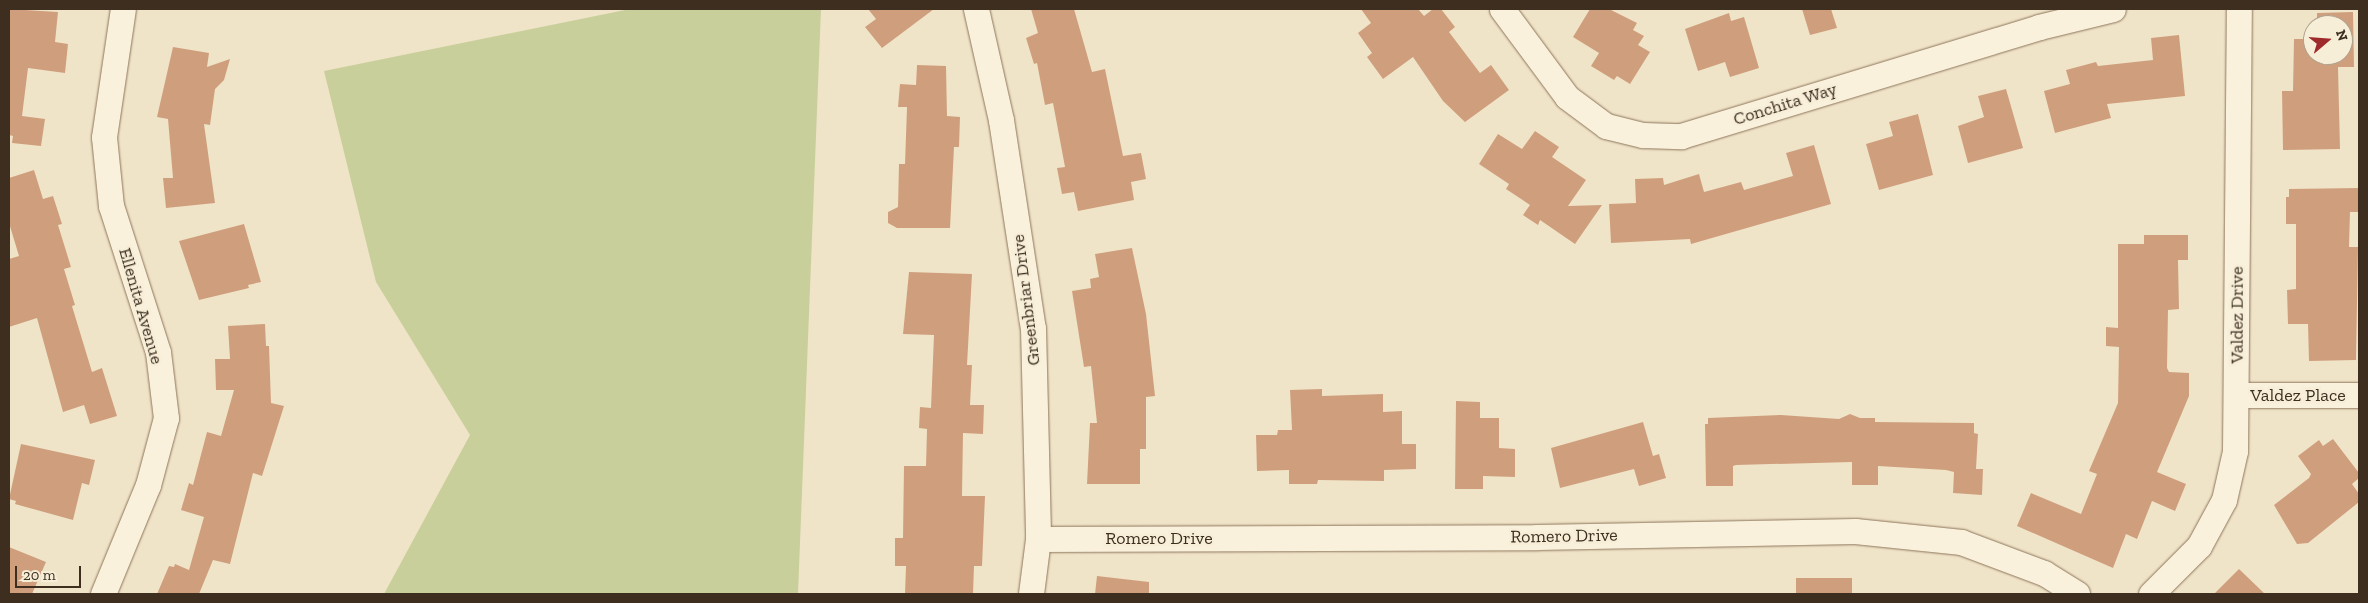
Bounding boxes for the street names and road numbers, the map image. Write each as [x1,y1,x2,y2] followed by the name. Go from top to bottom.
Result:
[1730,78,1840,130] street label: Conchita Way
[1007,233,1045,367] street label: Greenbriar Drive
[114,245,168,367] street label: Ellenita Avenue
[2226,266,2248,364] street label: Valdez Drive
[2250,384,2346,406] street label: Valdez Place
[1510,524,1618,548] street label: Romero Drive
[1105,527,1213,549] street label: Romero Drive

